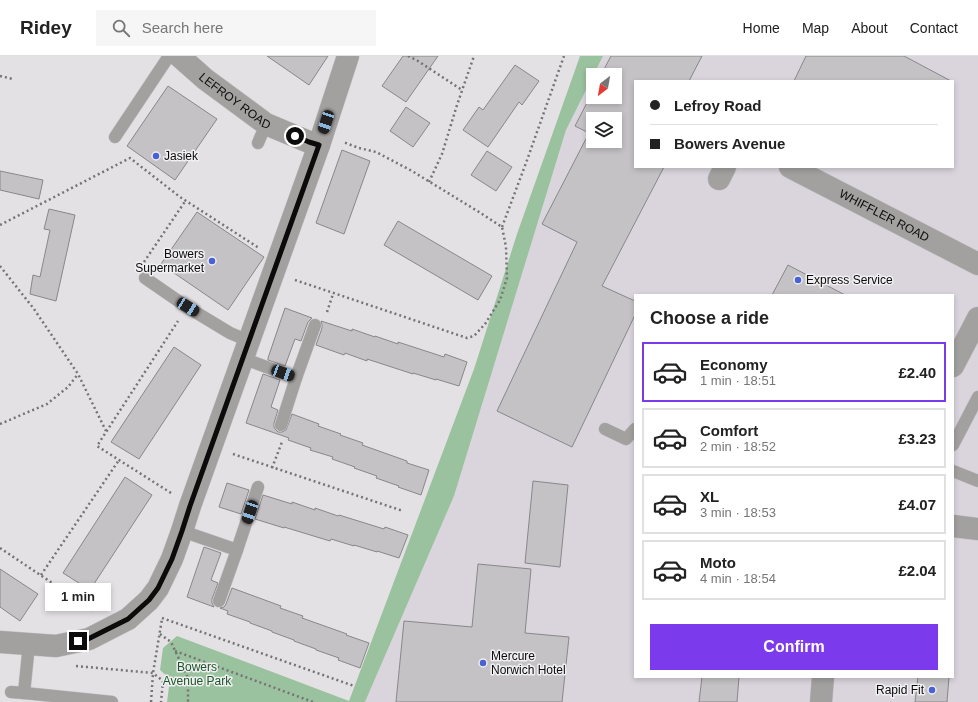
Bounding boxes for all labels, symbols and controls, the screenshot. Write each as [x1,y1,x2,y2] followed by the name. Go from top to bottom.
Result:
[96,10,376,46] search box
[20,17,72,38] text: Ridey
[110,17,132,39] icon: search
[142,19,223,36] text: Search here
[743,20,780,36] text: Home
[802,20,829,36] text: Map
[851,20,888,36] text: About
[910,20,958,36] text: Contact
[586,68,622,104] north arrow
[586,68,622,148] map controls
[196,70,273,132] street label: LEFROY ROAD
[674,97,762,114] text: Lefroy Road
[317,109,335,135] car
[586,112,622,148] button: layers
[286,127,304,145] route start
[674,135,785,152] text: Bowers Avenue
[164,149,199,163] place label: Jasiek
[151,151,161,161] marker: Jasiek
[837,187,932,245] street label: WHIFFLER ROAD
[135,247,205,275] place label: Bowers Supermarket
[207,256,217,266] marker: Bowers Supermarket
[806,273,893,287] place label: Express Service
[793,275,803,285] marker: Express Service
[175,296,201,318] car
[650,308,769,328] text: Choose a ride
[652,354,688,390] icon: car
[700,356,768,373] text: Economy
[270,363,296,383] car
[898,364,936,381] text: £2.40
[700,373,776,388] text: 1 min · 18:51
[652,420,688,456] icon: car
[700,422,758,439] text: Comfort
[898,430,936,447] text: £3.23
[700,439,776,454] text: 2 min · 18:52
[652,486,688,522] icon: car
[700,488,719,505] text: XL
[898,496,936,513] text: £4.07
[241,499,259,525] car
[700,505,776,520] text: 3 min · 18:53
[652,552,688,588] icon: car
[700,554,736,571] text: Moto
[898,562,936,579] text: £2.04
[700,571,776,586] text: 4 min · 18:54
[45,583,111,611] callout: 1 min
[61,589,95,604] text: 1 min
[650,624,938,670] button: Confirm
[69,632,87,650] route end
[491,649,566,677] place label: Mercure Norwich Hotel
[478,658,488,668] marker: Mercure Norwich Hotel
[163,660,232,688] park label: Bowers Avenue Park
[876,683,925,697] place label: Rapid Fit
[927,685,937,695] marker: Rapid Fit

